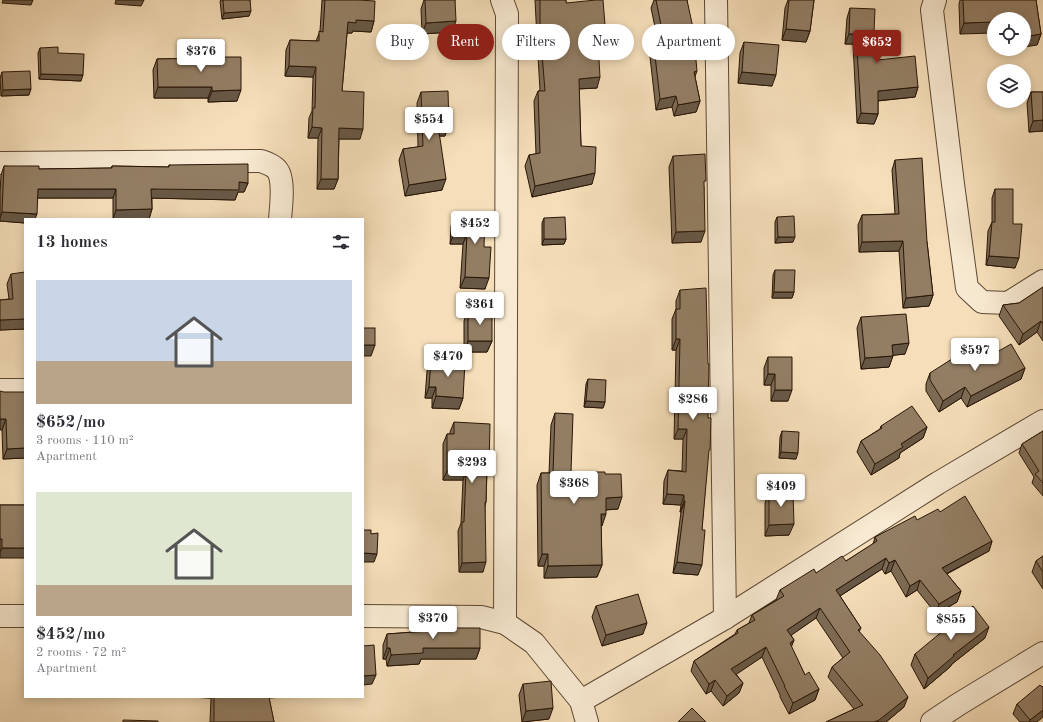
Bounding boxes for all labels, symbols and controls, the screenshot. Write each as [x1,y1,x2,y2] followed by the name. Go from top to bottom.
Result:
[987,12,1031,108] map controls
[987,12,1031,56] button: locate
[376,24,429,60] chip: Buy
[437,24,494,60] chip: Rent
[502,24,570,60] chip: Filters
[578,24,634,60] chip: New
[642,24,735,60] chip: Apartment
[853,30,901,64] pin: $652
[862,36,892,49] text: $652
[177,39,225,73] pin: $376
[186,45,216,58] text: $376
[987,64,1031,108] button: layers
[405,107,453,141] pin: $554
[414,113,444,126] text: $554
[451,211,499,245] pin: $452
[460,217,490,230] text: $452
[330,231,352,253] icon: filters
[36,234,108,251] text: 13 homes
[456,292,504,326] pin: $361
[465,298,495,311] text: $361
[158,306,230,378] icon: home
[951,338,999,372] pin: $597
[424,344,472,378] pin: $470
[960,344,990,357] text: $597
[433,350,463,363] text: $470
[669,387,717,421] pin: $286
[678,393,708,406] text: $286
[36,414,105,431] text: $652/mo
[36,434,134,447] text: 3 rooms · 110 m²
[36,450,97,463] text: Apartment
[448,450,496,484] pin: $293
[457,456,487,469] text: $293
[550,471,598,505] pin: $368
[757,474,805,508] pin: $409
[559,477,589,490] text: $368
[766,480,796,493] text: $409
[158,518,230,590] icon: home
[409,606,457,640] pin: $370
[927,607,975,641] pin: $855
[418,612,448,625] text: $370
[936,613,966,626] text: $855
[36,626,105,643] text: $452/mo
[36,646,126,659] text: 2 rooms · 72 m²
[36,662,97,675] text: Apartment

